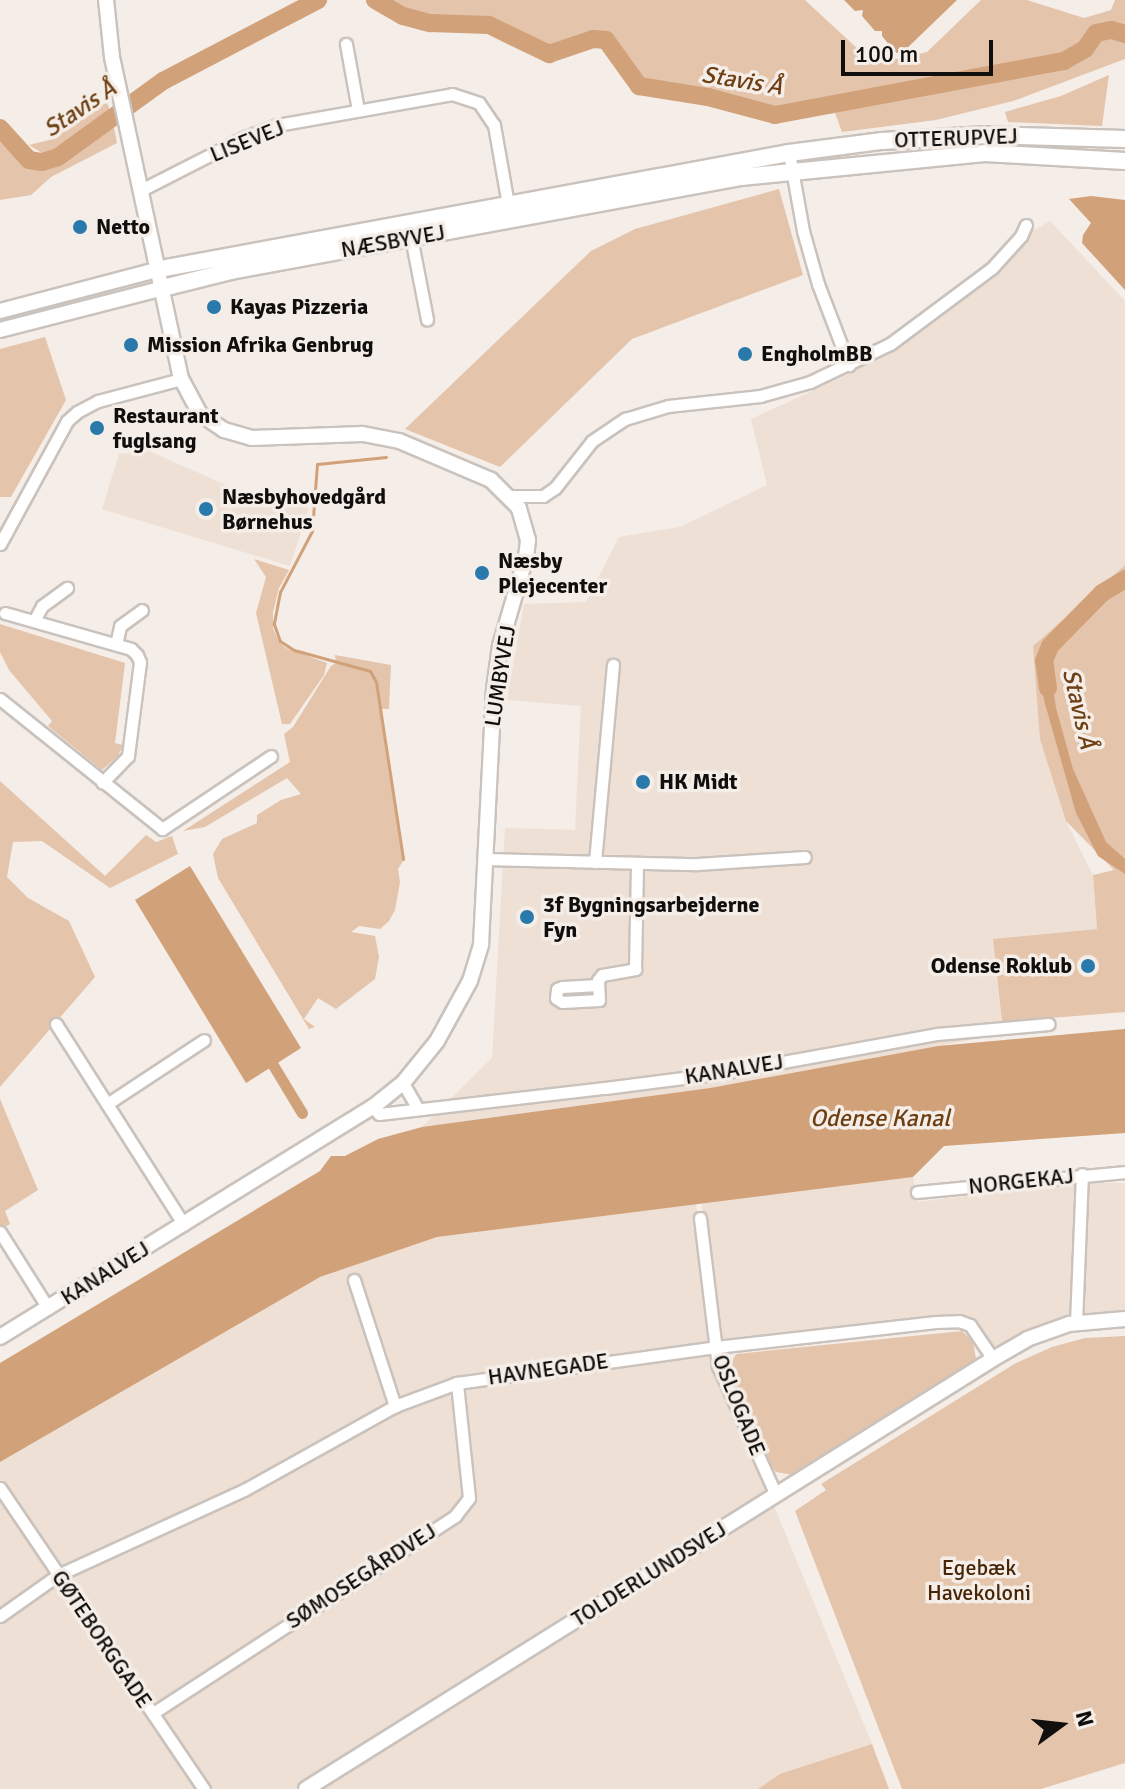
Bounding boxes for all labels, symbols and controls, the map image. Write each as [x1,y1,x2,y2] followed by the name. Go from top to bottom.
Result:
[845,24,997,74] scale bar
[855,39,918,69] text: 100 m
[700,60,784,102] water label: Stavis Å
[38,74,122,144] water label: Stavis Å
[206,114,288,168] street label: LISEVEJ
[894,123,1018,153] street label: OTTERUPVEJ
[96,214,150,240] place label: Netto
[71,218,89,236] marker: Netto
[339,219,447,263] street label: NÆSBYVEJ
[230,294,368,320] place label: Kayas Pizzeria
[205,298,223,316] marker: Kayas Pizzeria
[147,332,374,358] place label: Mission Afrika Genbrug
[122,336,140,354] marker: Mission Afrika Genbrug
[761,341,873,367] place label: EngholmBB
[736,345,754,363] marker: EngholmBB
[113,402,219,454] place label: Restaurant fuglsang
[88,419,106,437] marker: Restaurant fuglsang
[222,483,386,534] place label: Næsbyhovedgård Børnehus
[197,500,215,518] marker: Næsbyhovedgård Børnehus
[498,547,607,598] place label: Næsby Plejecenter
[473,564,491,582] marker: Næsby Plejecenter
[479,624,521,728] street label: LUMBYVEJ
[1056,666,1102,752] water label: Stavis Å
[659,769,738,795] place label: HK Midt
[634,773,652,791] marker: HK Midt
[543,891,759,942] place label: 3f Bygningsarbejderne Fyn
[518,908,536,926] marker: 3f Bygningsarbejderne Fyn
[931,953,1072,979] place label: Odense Roklub
[1079,957,1097,975] marker: Odense Roklub
[683,1048,785,1090] street label: KANALVEJ
[810,1105,950,1133] water label: Odense Kanal
[967,1162,1075,1200] street label: NORGEKAJ
[56,1235,154,1311] street label: KANALVEJ
[486,1347,610,1391] street label: HAVNEGADE
[707,1351,771,1459] street label: OSLOGADE
[567,1516,731,1632] street label: TOLDERLUNDSVEJ
[281,1518,441,1634] street label: SØMOSEGÅRDVEJ
[927,1554,1031,1606] park label: Egebæk Havekoloni
[46,1565,158,1713] street label: GØTEBORGGADE
[1021,1685,1101,1765] north arrow
[1070,1708,1100,1730] text: N

